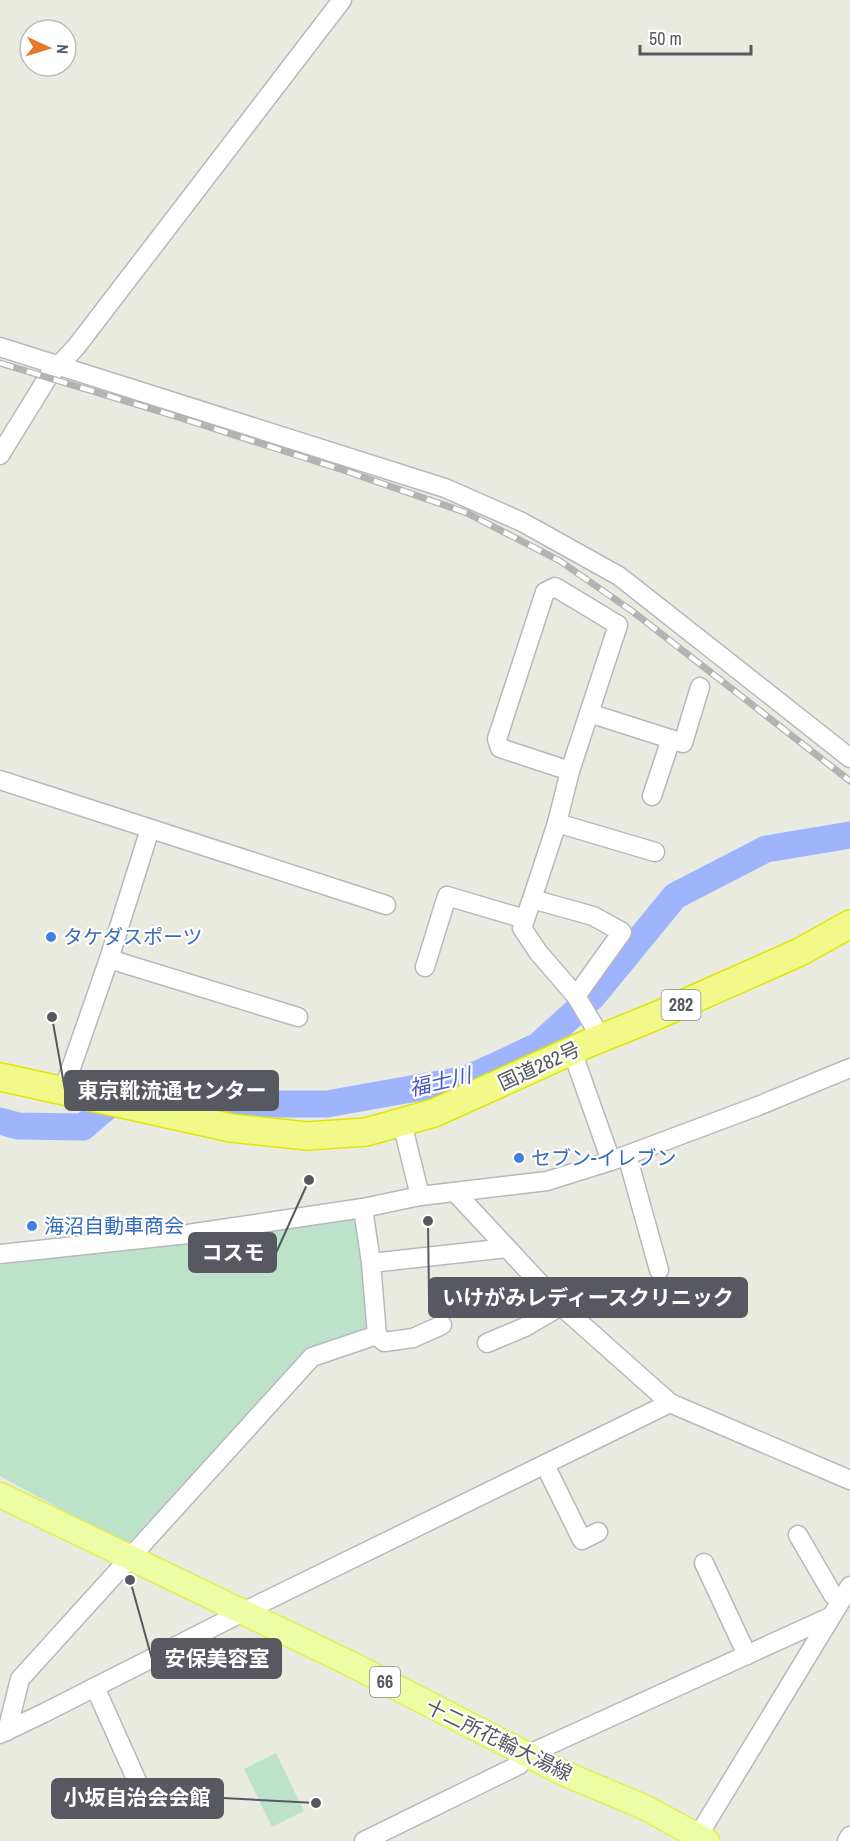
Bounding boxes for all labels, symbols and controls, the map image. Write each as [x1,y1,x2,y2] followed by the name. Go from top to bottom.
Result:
[18,18,78,78] north arrow
[640,18,751,56] scale bar
[649,26,682,51] text: 50 m
[52,44,74,55] text: N
[63,923,203,950] place label: タケダスポーツ
[44,930,58,944] marker: タケダスポーツ
[662,990,700,1020] road number: 282
[493,1035,584,1096] street label: 国道282号
[406,1060,476,1103] water label: 福士川
[65,1071,278,1110] callout: 東京靴流通センター
[78,1076,267,1105] text: 東京靴流通センター
[531,1144,676,1171] place label: セブン-イレブン
[512,1151,526,1165] marker: セブン-イレブン
[44,1212,184,1239] place label: 海沼自動車商会
[25,1219,39,1233] marker: 海沼自動車商会
[189,1233,276,1272] callout: コスモ
[202,1238,265,1267] text: コスモ
[429,1278,747,1317] callout: いけがみレディースクリニック
[442,1283,734,1312] text: いけがみレディースクリニック
[152,1639,281,1678] callout: 安保美容室
[165,1644,270,1673] text: 安保美容室
[370,1667,400,1697] road number: 66
[421,1692,577,1787] street label: 十二所花輪大湯線
[52,1779,223,1818] callout: 小坂自治会会館
[64,1783,211,1812] text: 小坂自治会会館

